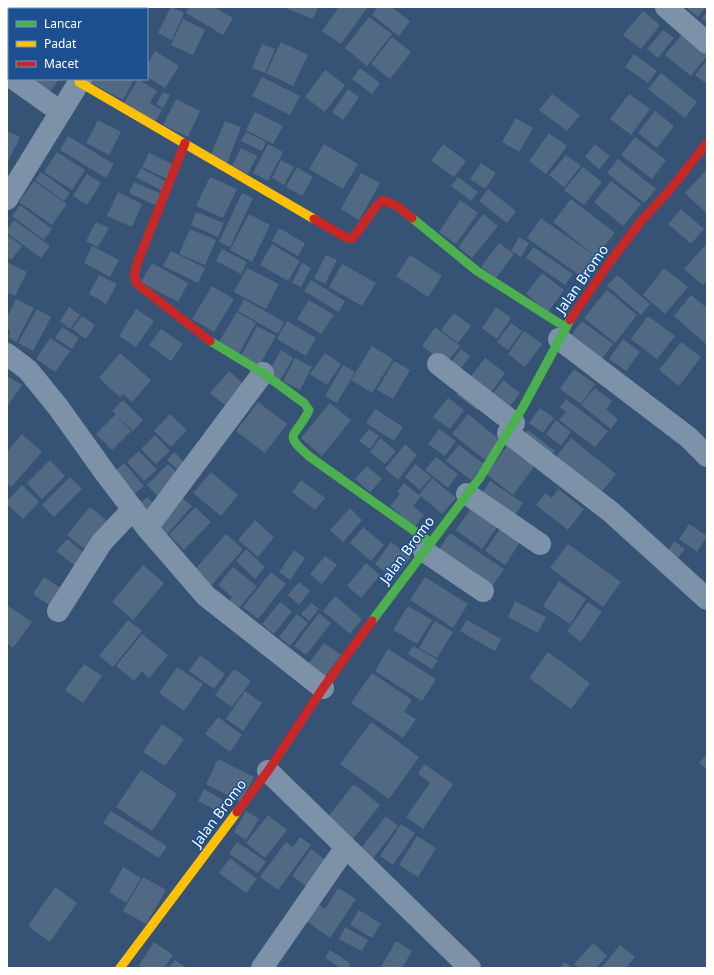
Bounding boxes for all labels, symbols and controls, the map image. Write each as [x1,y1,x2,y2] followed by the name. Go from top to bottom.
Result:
[8,8,148,80] legend
[44,15,82,32] text: Lancar
[44,35,77,52] text: Padat
[44,55,79,72] text: Macet
[550,240,612,319] street label: Jalan Bromo
[374,512,438,589] street label: Jalan Bromo
[186,775,250,852] street label: Jalan Bromo

